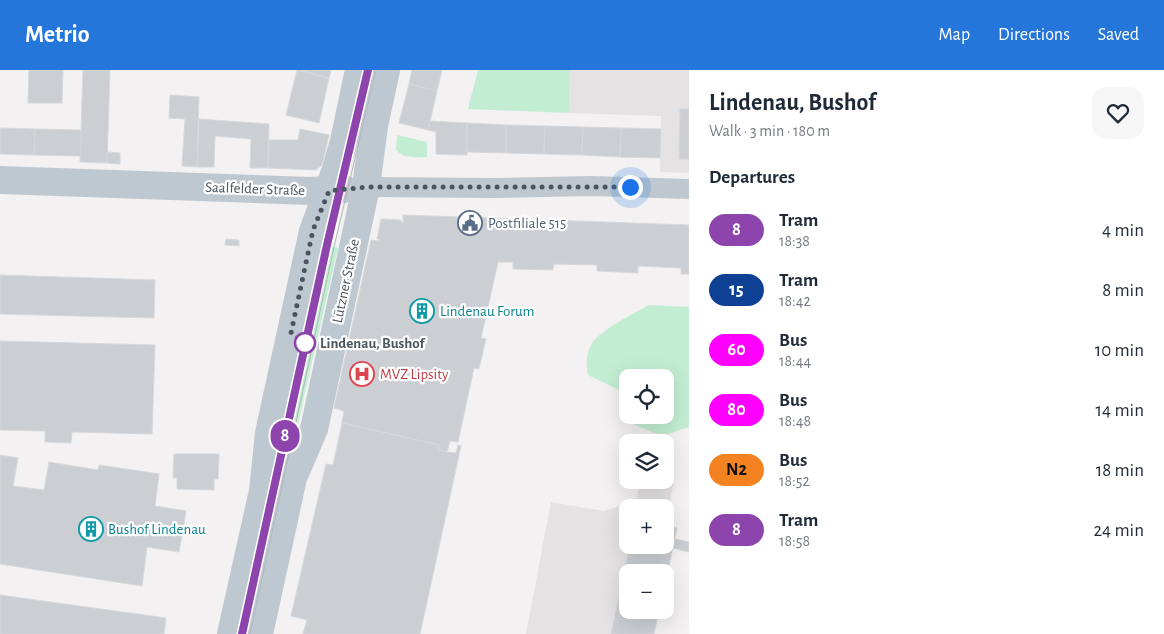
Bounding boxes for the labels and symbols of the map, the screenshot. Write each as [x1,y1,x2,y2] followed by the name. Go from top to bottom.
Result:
[618,175,643,200] your location
[205,180,305,198] street label: Saalfelder Straße
[457,210,483,236] public building icon: Postfiliale 515
[488,216,566,231] place label: Postfiliale 515
[330,238,362,324] street label: Lützner Straße
[409,298,435,324] building icon: Lindenau Forum
[440,304,535,319] place label: Lindenau Forum
[294,332,316,354] marker: Lindenau, Bushof
[320,336,425,351] place label: Lindenau, Bushof
[349,361,375,387] hospital icon: MVZ Lipsity
[380,367,449,382] place label: MVZ Lipsity
[269,420,301,452] line badge: 8
[78,516,104,542] building icon: Bushof Lindenau
[108,522,206,537] place label: Bushof Lindenau

